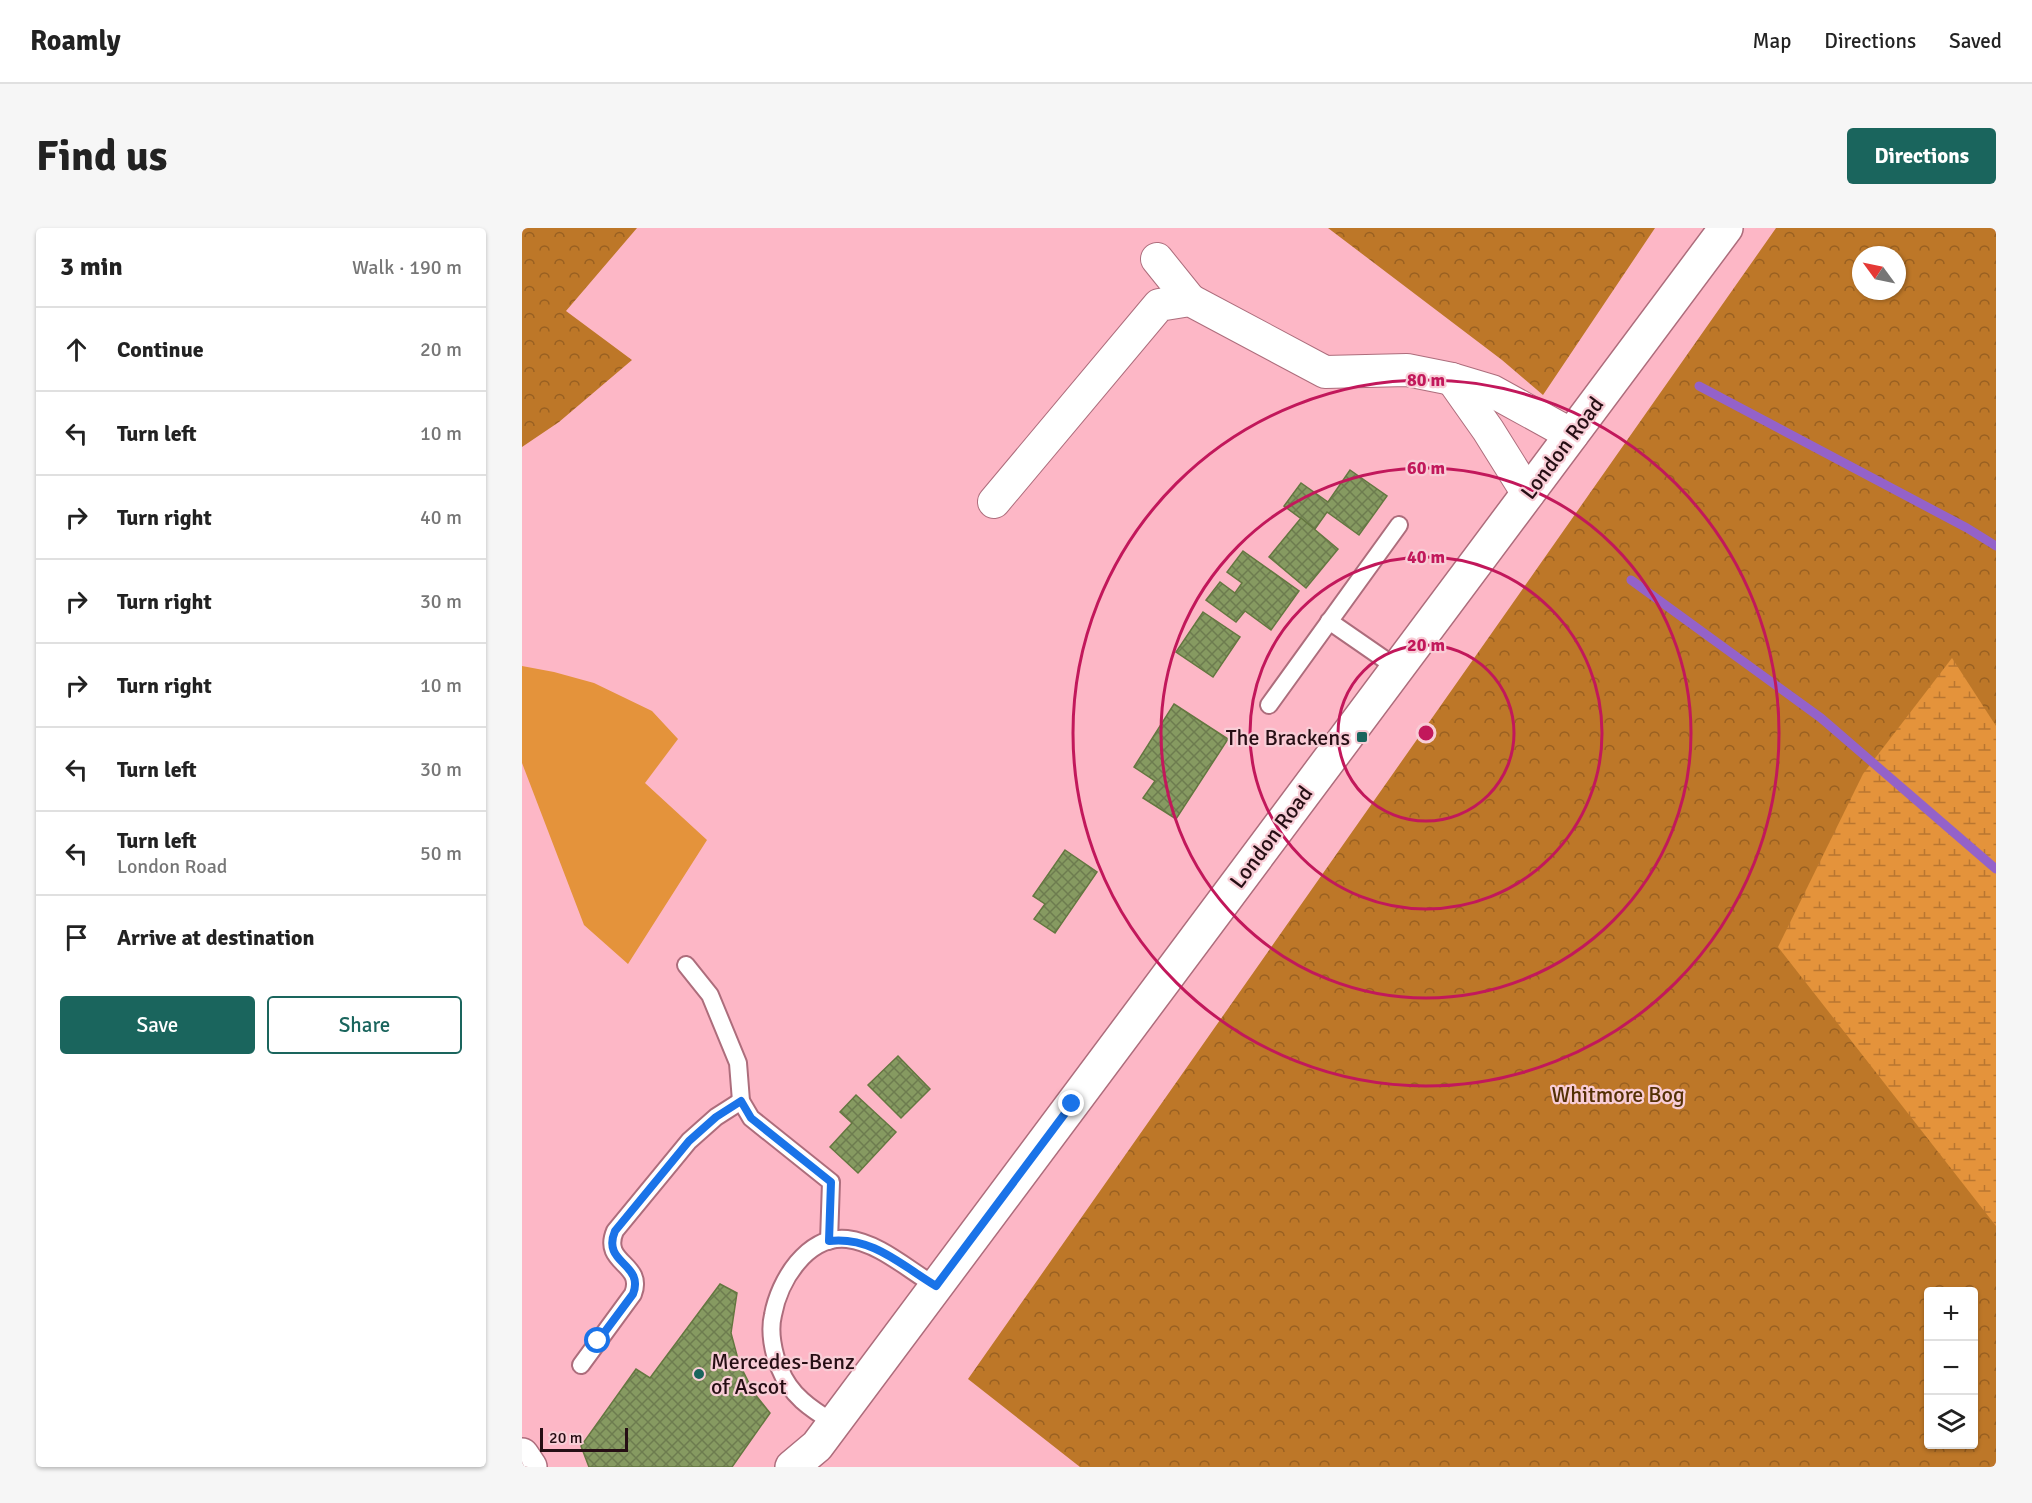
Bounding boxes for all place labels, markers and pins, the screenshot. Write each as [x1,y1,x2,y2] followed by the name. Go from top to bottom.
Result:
[1416,723,1436,743] centre of rings
[1226,724,1350,751] place label: The Brackens
[1355,730,1369,744] marker: The Brackens
[711,1348,855,1400] place label: Mercedes-Benz of Ascot
[692,1367,706,1381] marker: Mercedes-Benz of Ascot

